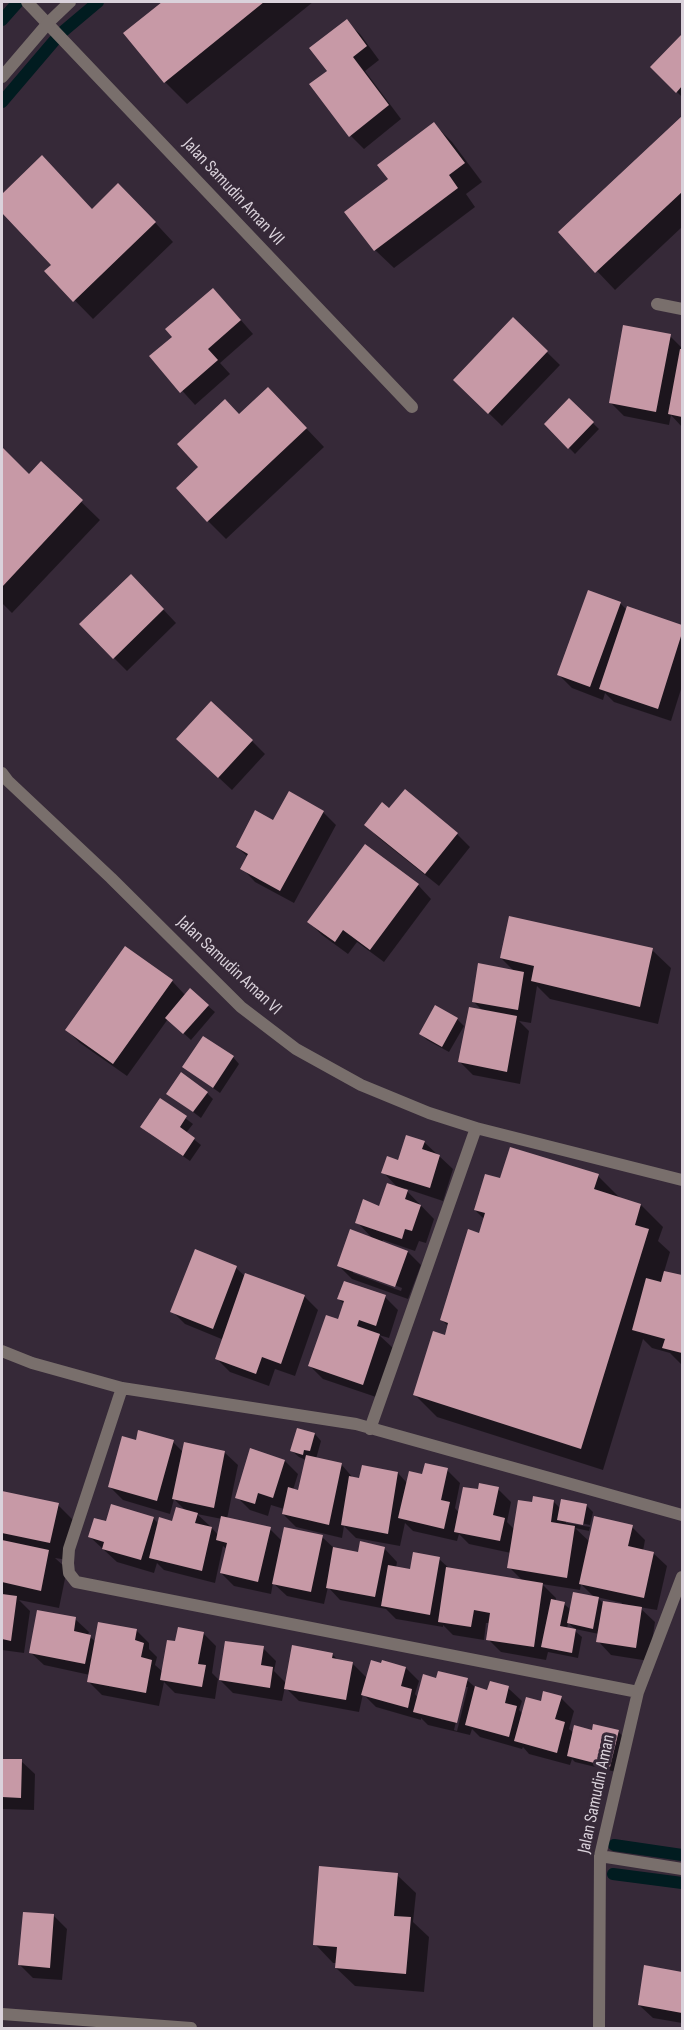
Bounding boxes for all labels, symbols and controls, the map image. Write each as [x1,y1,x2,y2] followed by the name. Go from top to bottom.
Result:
[178,134,288,250] street label: Jalan Samudin Aman VII
[172,912,286,1020] street label: Jalan Samudin Aman VI
[574,1733,620,1855] street label: Jalan Samudin Aman

